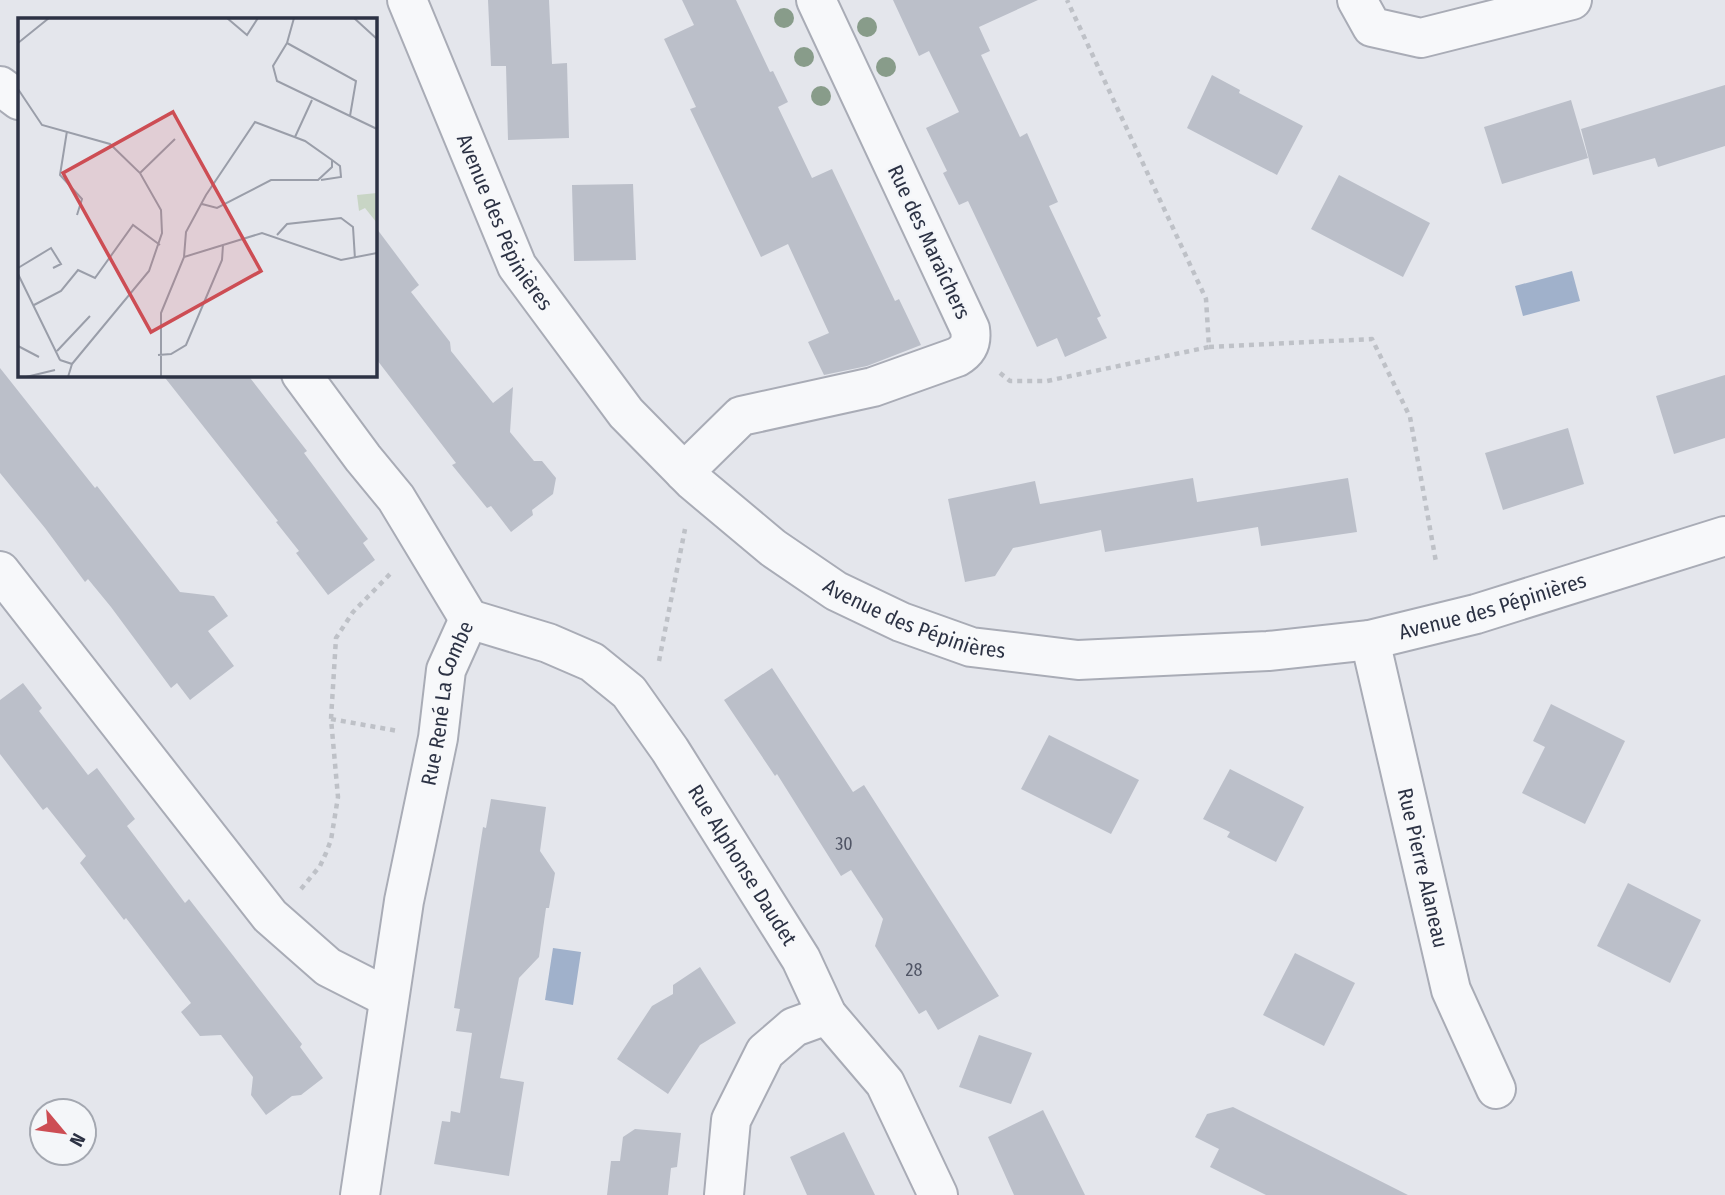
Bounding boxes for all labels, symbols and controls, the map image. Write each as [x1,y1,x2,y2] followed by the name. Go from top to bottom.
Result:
[18,18,376,376] inset map
[451,130,558,316] street label: Avenue des Pépinières
[882,161,976,323] street label: Rue des Maraîchers
[1396,567,1589,645] street label: Avenue des Pépinières
[818,573,1007,664] street label: Avenue des Pépinières
[415,617,479,788] street label: Rue René La Combe
[682,780,802,950] street label: Rue Alphonse Daudet
[1392,786,1454,950] street label: Rue Pierre Alaneau
[835,833,853,855] house number: 30
[906,959,922,981] house number: 28
[28,1097,98,1167] north arrow
[65,1129,90,1151] text: N

